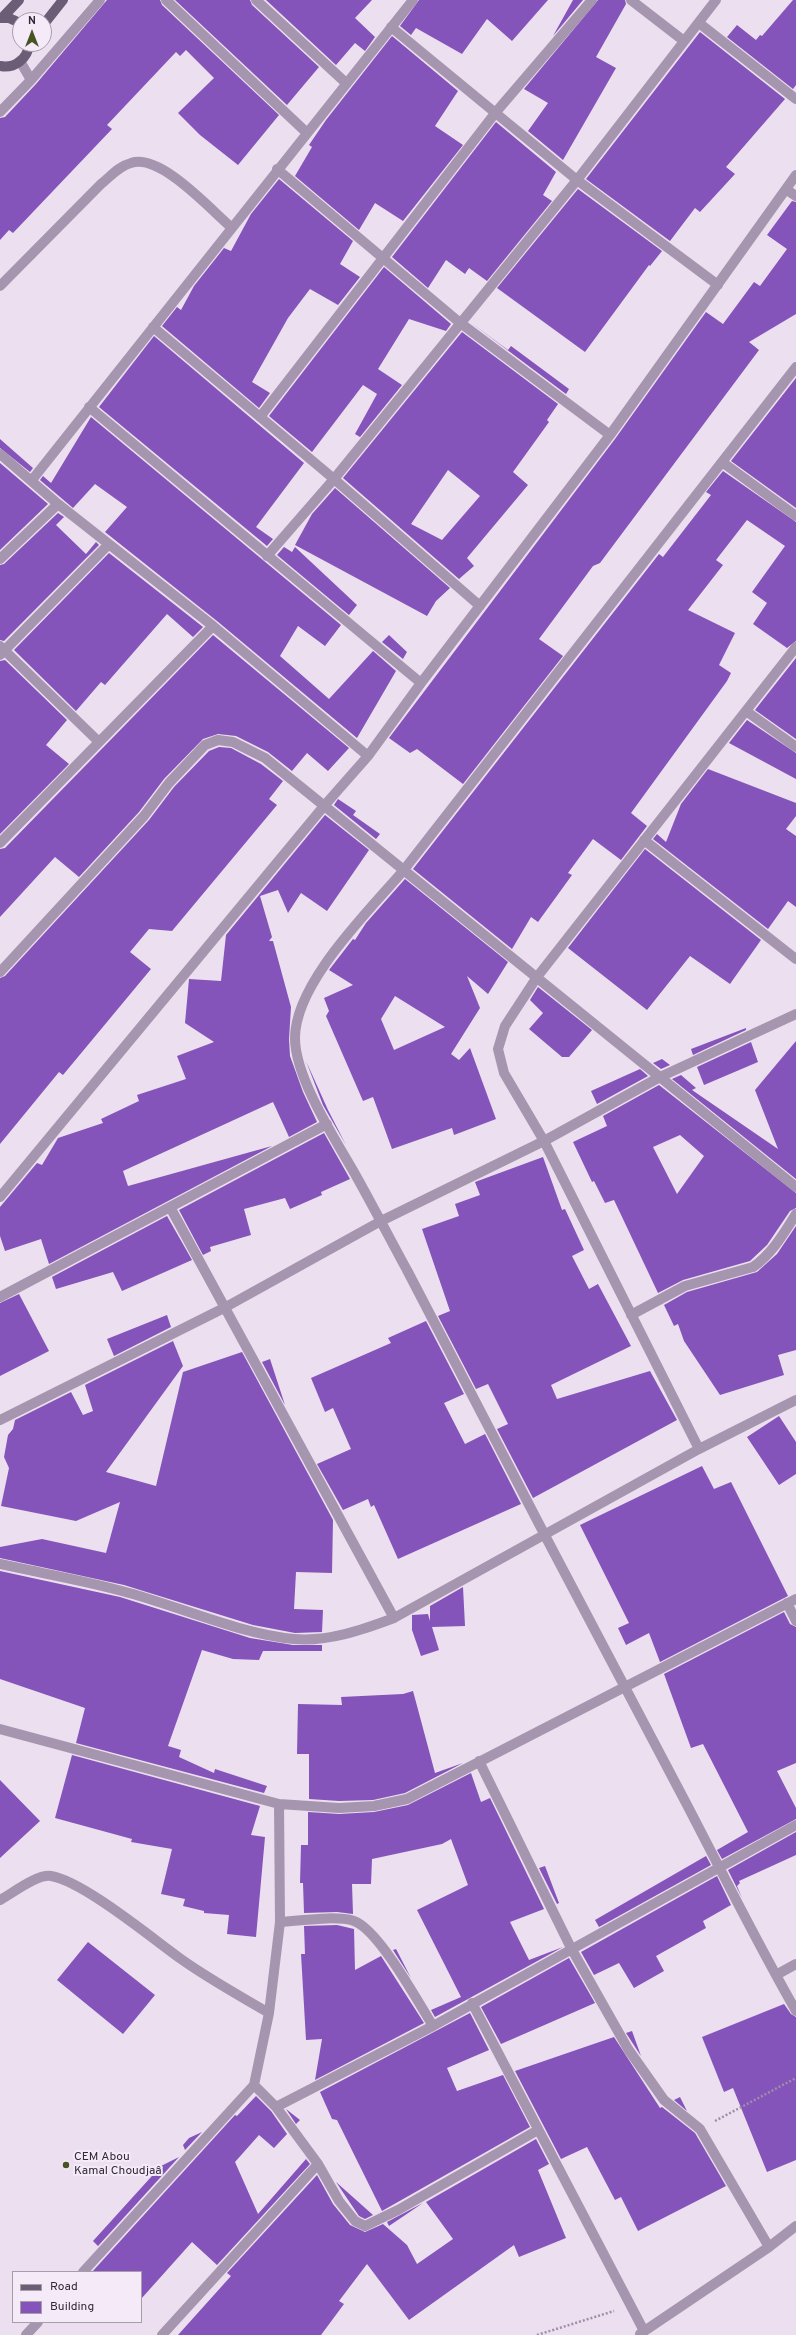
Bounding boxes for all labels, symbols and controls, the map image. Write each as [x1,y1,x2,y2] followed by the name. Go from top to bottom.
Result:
[12,12,52,52] north arrow
[28,14,36,28] text: N
[74,2151,162,2179] place label: CEM Abou Kamal Choudjaâ
[61,2160,71,2170] marker: CEM Abou Kamal Choudjaâ
[12,2271,142,2323] legend
[50,2279,78,2295] text: Road
[50,2299,94,2315] text: Building

